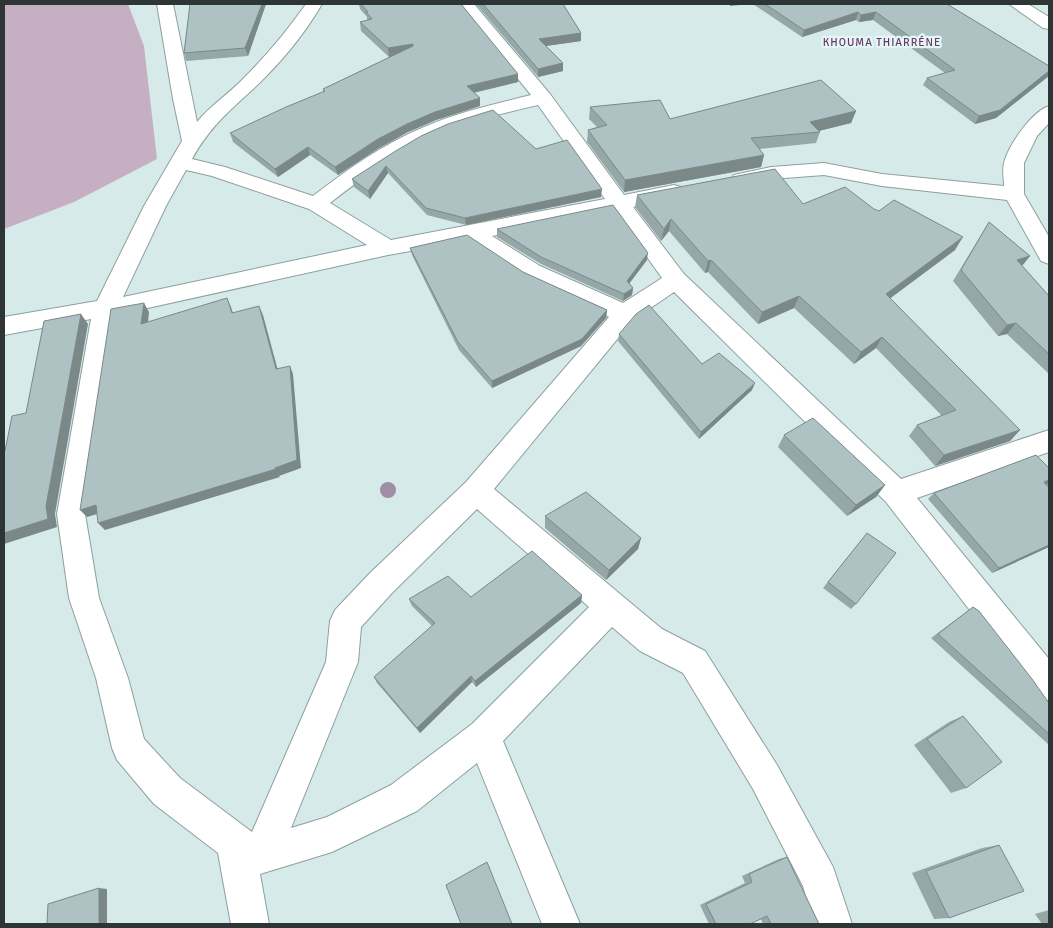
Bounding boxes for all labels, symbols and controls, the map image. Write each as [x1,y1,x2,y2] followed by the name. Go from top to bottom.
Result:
[823,35,941,49] district label: KHOUMA THIARRÉNE

